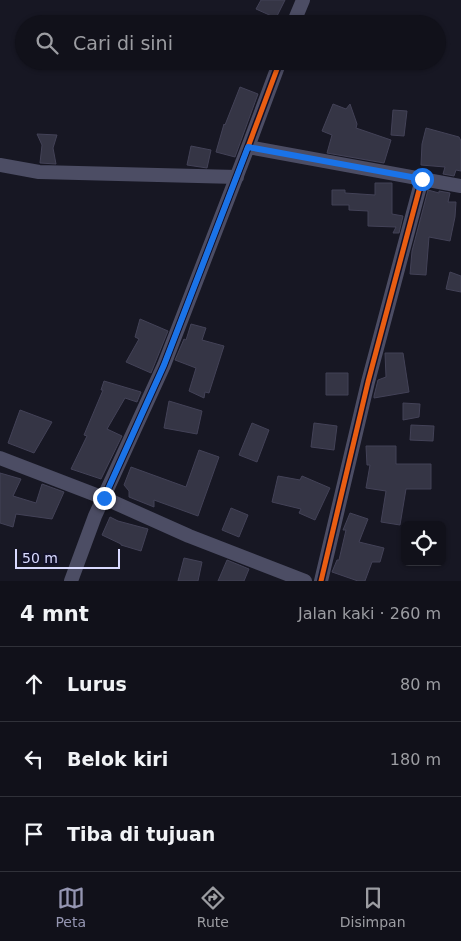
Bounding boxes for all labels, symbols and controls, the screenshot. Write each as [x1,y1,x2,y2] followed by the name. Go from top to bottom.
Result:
[15,15,446,70] search box
[33,29,61,57] icon: search
[73,32,173,54] text: Cari di sini
[411,168,434,191] route start
[93,487,116,510] route end
[401,521,446,566] map controls
[401,521,446,566] button: locate
[15,546,120,569] scale bar
[22,550,58,566] text: 50 m
[20,602,89,626] text: 4 mnt
[298,604,441,623] text: Jalan kaki · 260 m
[20,670,48,698] icon: ahead
[67,673,127,695] text: Lurus
[400,675,441,694] text: 80 m
[20,745,48,773] icon: left
[67,748,168,770] text: Belok kiri
[390,750,441,769] text: 180 m
[20,820,48,848] icon: arrive
[67,823,215,845] text: Tiba di tujuan
[55,884,86,930] tab: Peta
[197,884,229,930] tab: Rute
[340,884,406,930] tab: Disimpan

